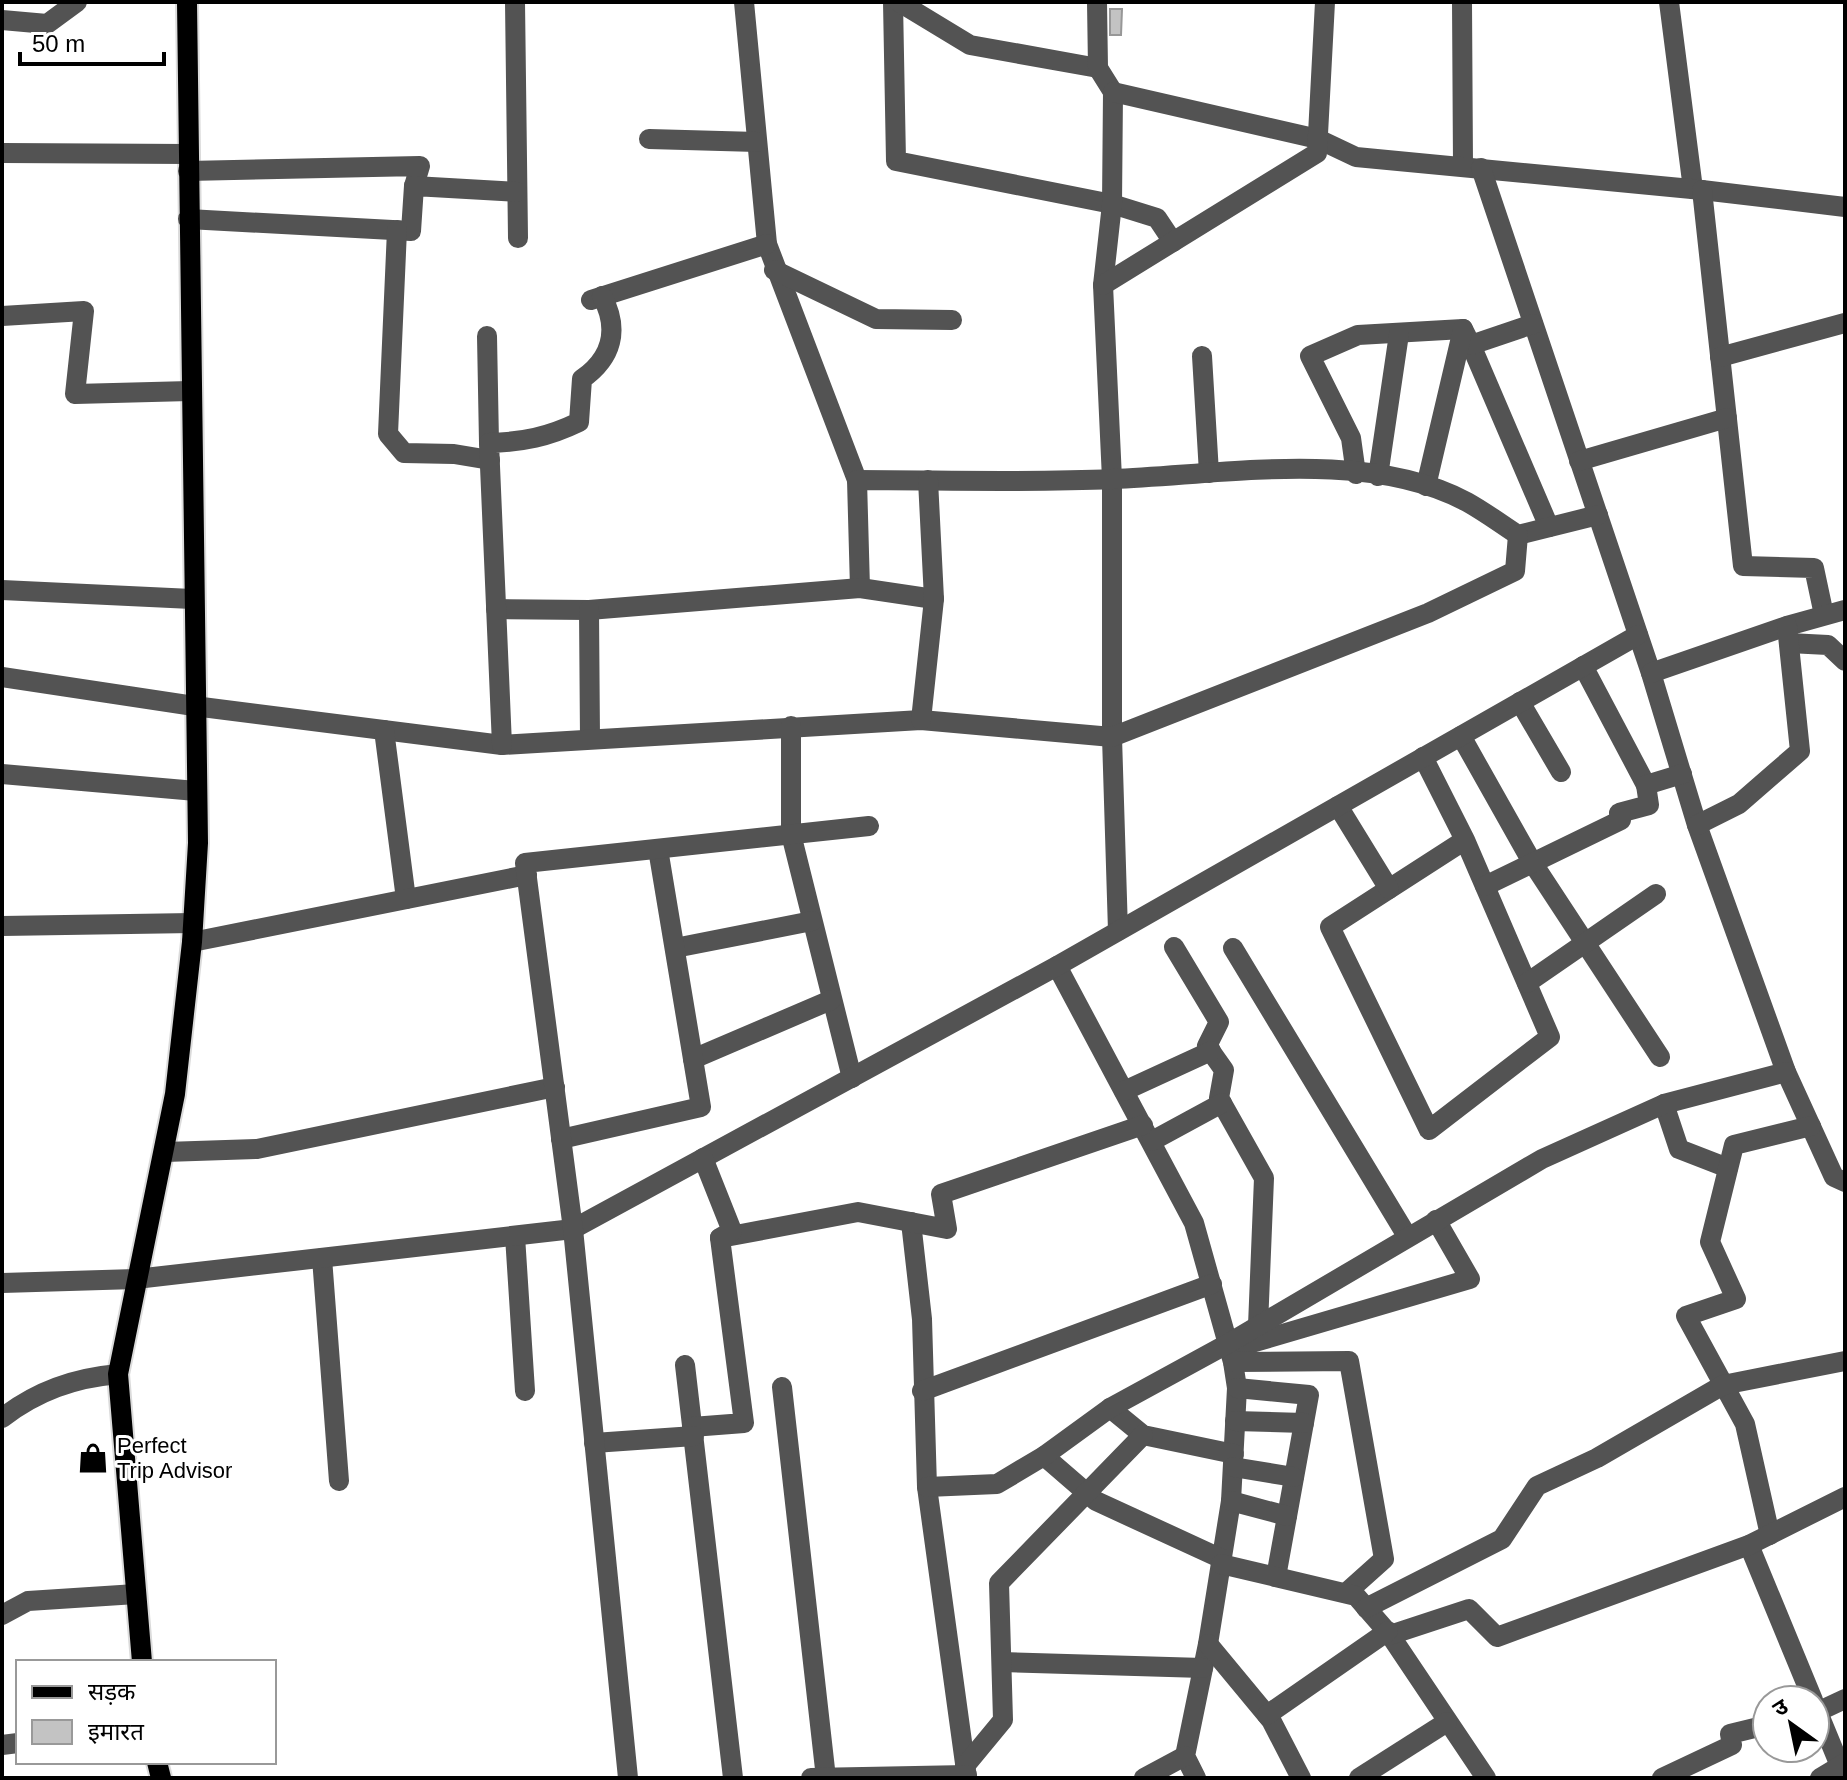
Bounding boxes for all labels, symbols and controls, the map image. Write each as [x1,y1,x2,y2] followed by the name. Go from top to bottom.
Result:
[20,16,164,66] scale bar
[32,30,85,57] text: 50 m
[117,1433,232,1483] place label: Perfect Trip Advisor
[76,1441,110,1475] shop icon: Perfect Trip Advisor
[16,1660,276,1764] legend
[88,1678,136,1705] text: सड़क
[1751,1684,1831,1764] north arrow
[1768,1693,1794,1722] text: उ
[88,1718,145,1745] text: इमारत

